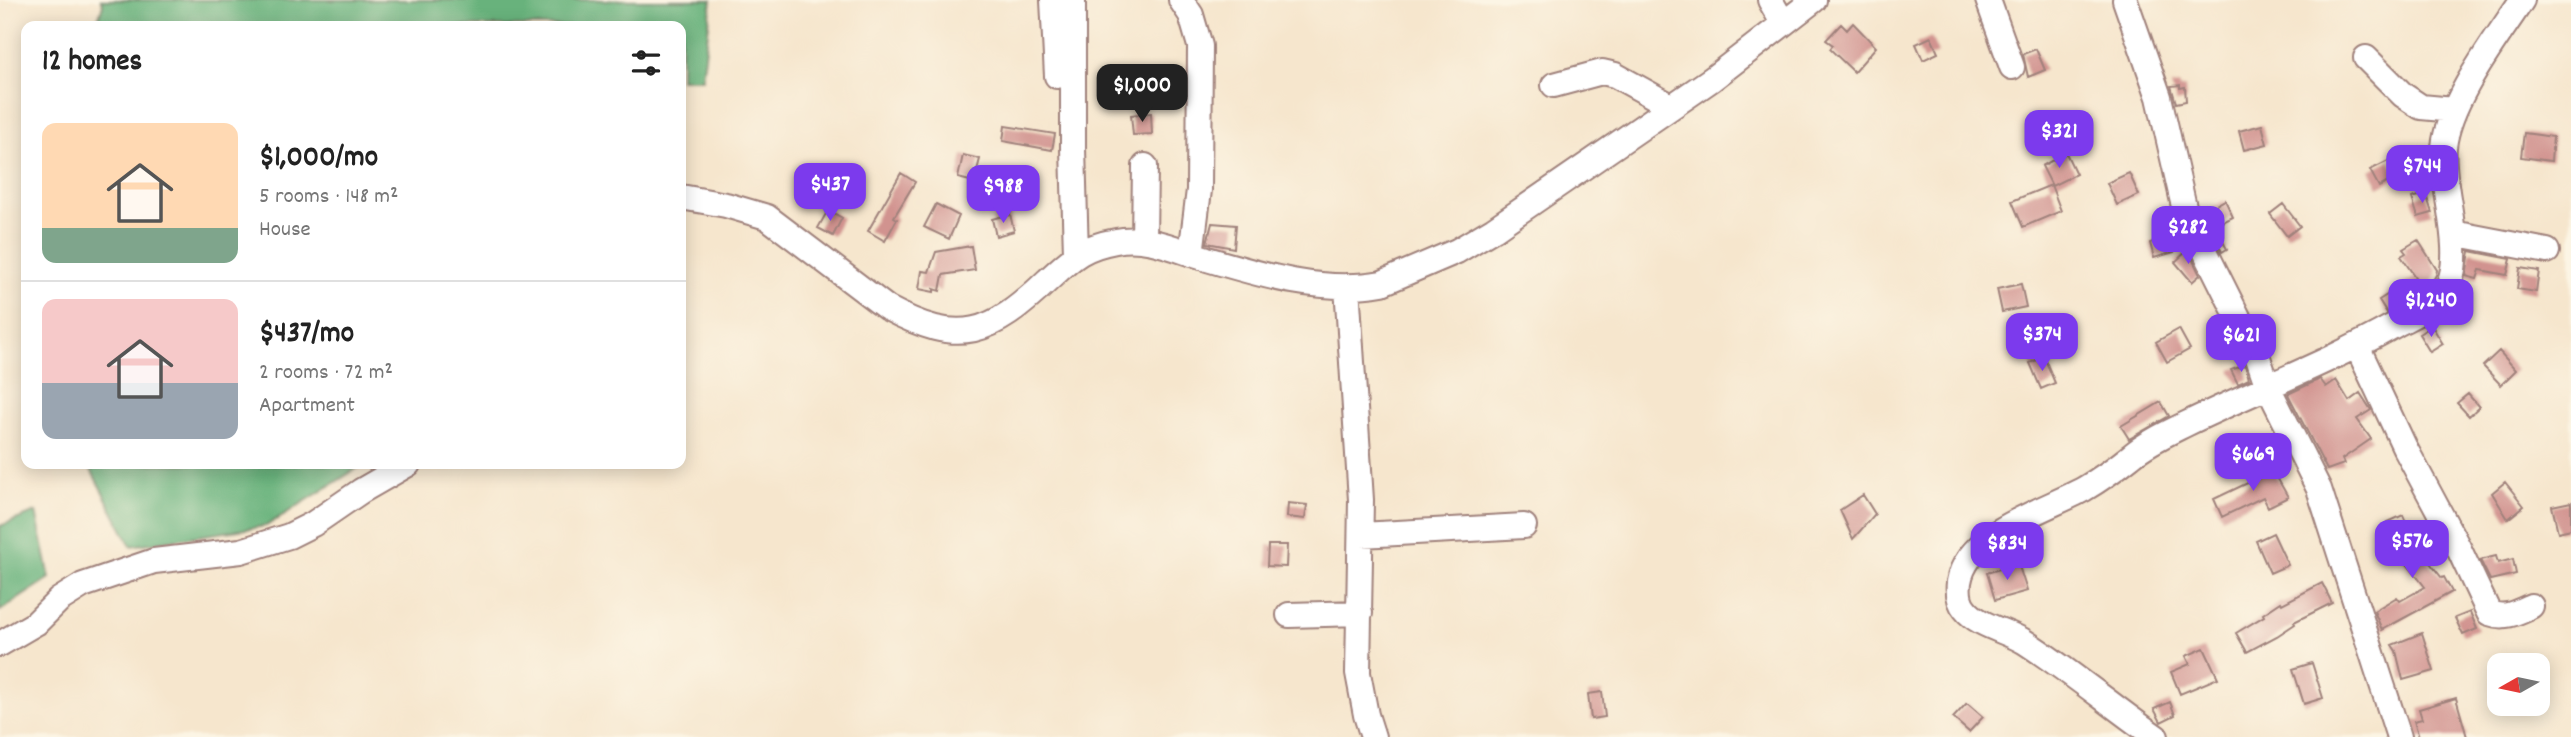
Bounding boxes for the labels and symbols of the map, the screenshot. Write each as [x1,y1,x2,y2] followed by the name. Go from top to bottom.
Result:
[1085,64,1199,124] pin: $1,000
[2018,110,2100,170] pin: $321
[2381,146,2463,205] pin: $744
[789,164,871,223] pin: $437
[962,166,1044,225] pin: $988
[2147,206,2229,266] pin: $282
[2374,280,2488,339] pin: $1,240
[2001,314,2083,373] pin: $374
[2200,314,2282,374] pin: $621
[2212,434,2294,493] pin: $669
[2371,520,2453,580] pin: $576
[1966,522,2048,582] pin: $834
[2487,653,2550,716] north arrow

